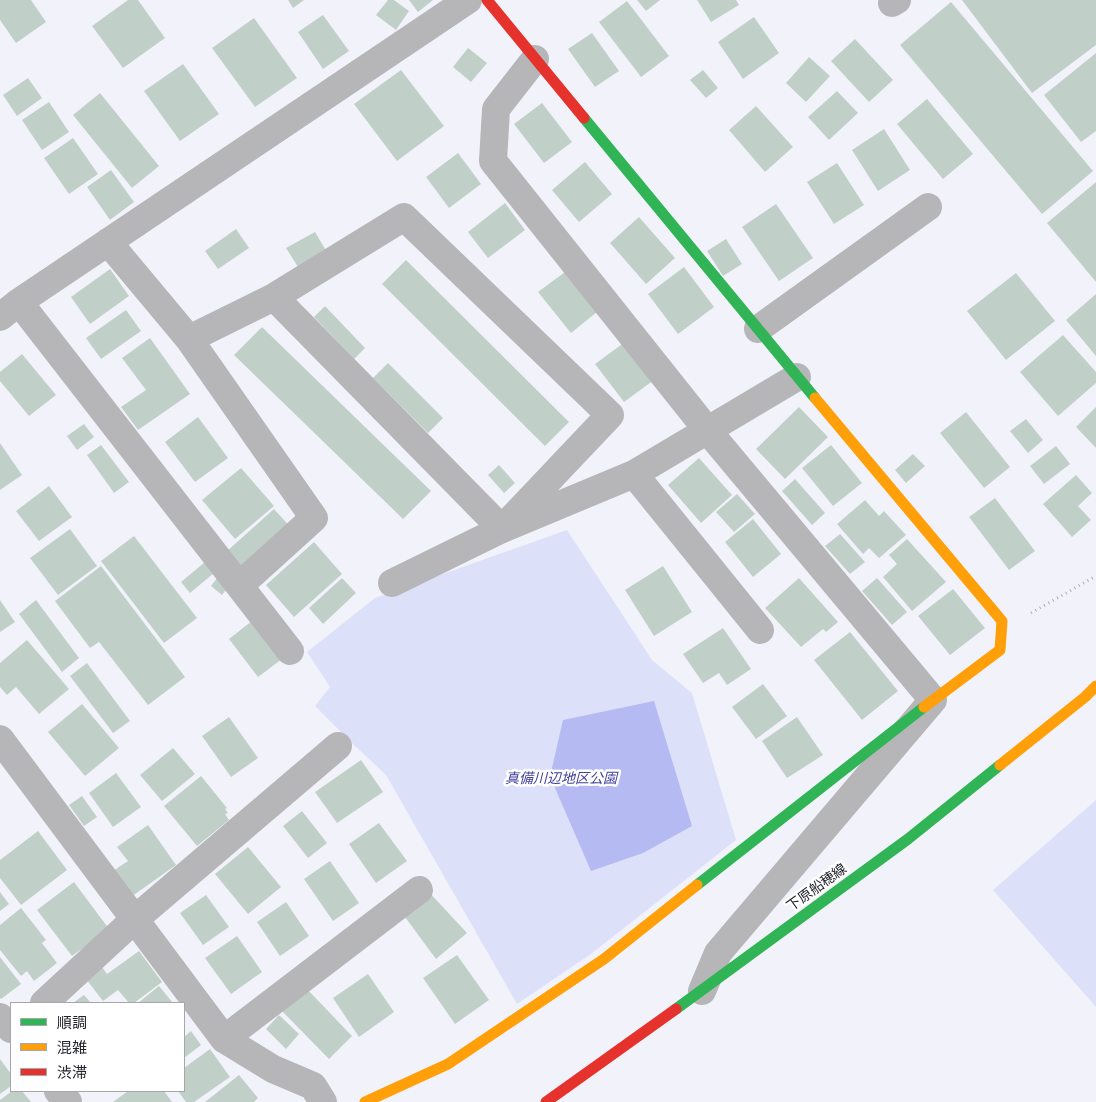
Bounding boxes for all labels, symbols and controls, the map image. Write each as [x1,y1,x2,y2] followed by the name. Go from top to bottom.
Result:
[505,771,617,787] park label: 真備川辺地区公園
[784,861,850,915] street label: 下原船穂線
[10,1002,185,1092] legend
[57,1012,87,1032] text: 順調
[57,1037,87,1057] text: 混雑
[57,1062,87,1082] text: 渋滞

